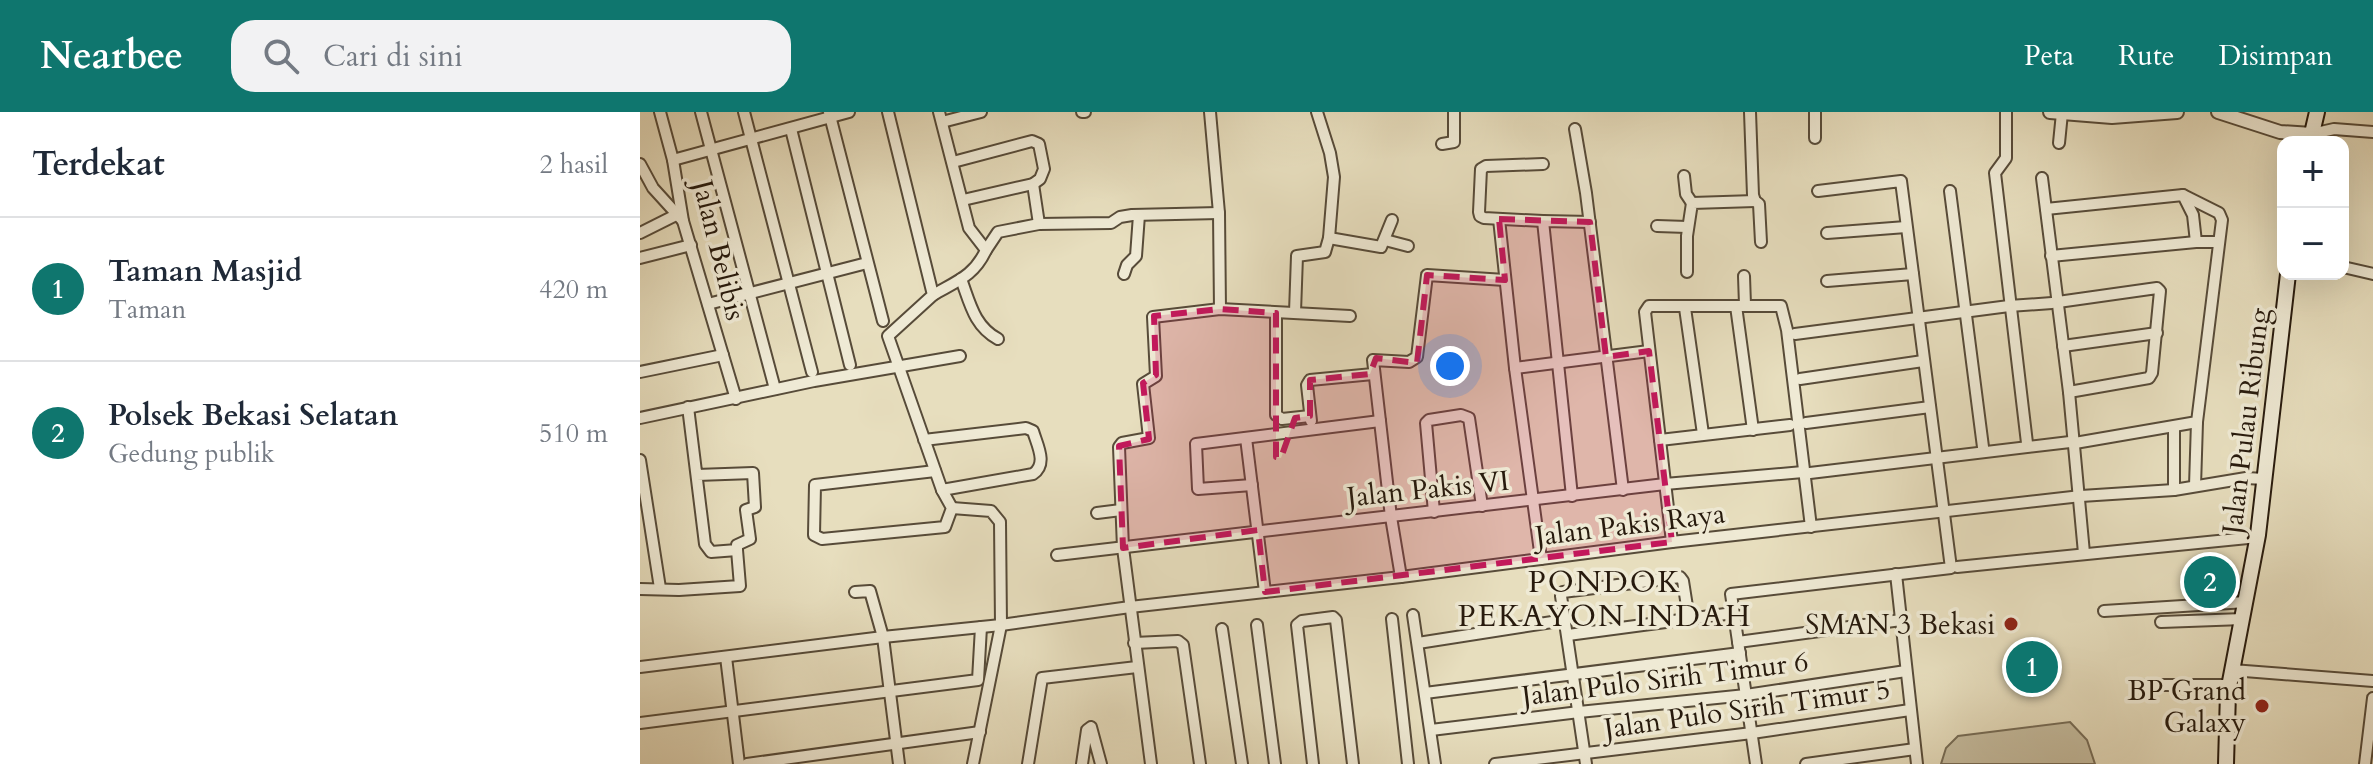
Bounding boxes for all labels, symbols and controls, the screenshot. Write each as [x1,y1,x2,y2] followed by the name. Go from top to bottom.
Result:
[231,20,791,92] search box
[40,30,183,82] text: Nearbee
[259,34,303,78] icon: search
[323,36,463,77] text: Cari di sini
[2024,37,2074,75] text: Peta
[2118,37,2175,75] text: Rute
[2219,37,2333,75] text: Disimpan
[2277,136,2349,280] map controls
[2277,136,2349,208] button: +
[32,141,165,187] text: Terdekat
[540,147,608,182] text: 2 hasil
[682,172,755,324] street label: Jalan Belibis
[2277,208,2349,280] button: −
[108,251,302,292] text: Taman Masjid
[51,272,65,307] text: 1
[539,272,608,307] text: 420 m
[108,292,186,327] text: Taman
[2213,306,2279,540] street label: Jalan Pulau Ribung
[1430,346,1470,386] your location
[108,395,398,436] text: Polsek Bekasi Selatan
[51,416,65,451] text: 2
[539,416,608,451] text: 510 m
[108,436,275,471] text: Gedung publik
[1341,462,1511,517] street label: Jalan Pakis VI
[1529,494,1727,556] street label: Jalan Pakis Raya
[2184,552,2236,612] pin: 2
[1458,562,1752,637] district label: PONDOK PEKAYON INDAH
[1805,606,1995,644] place label: SMAN 3 Bekasi
[2002,615,2020,633] marker: SMAN 3 Bekasi
[2006,637,2058,697] pin: 1
[1516,643,1811,716] street label: Jalan Pulo Sirih Timur 6
[1598,670,1893,748] street label: Jalan Pulo Sirih Timur 5
[2128,672,2246,742] place label: BP Grand Galaxy
[2253,697,2271,715] marker: BP Grand Galaxy

